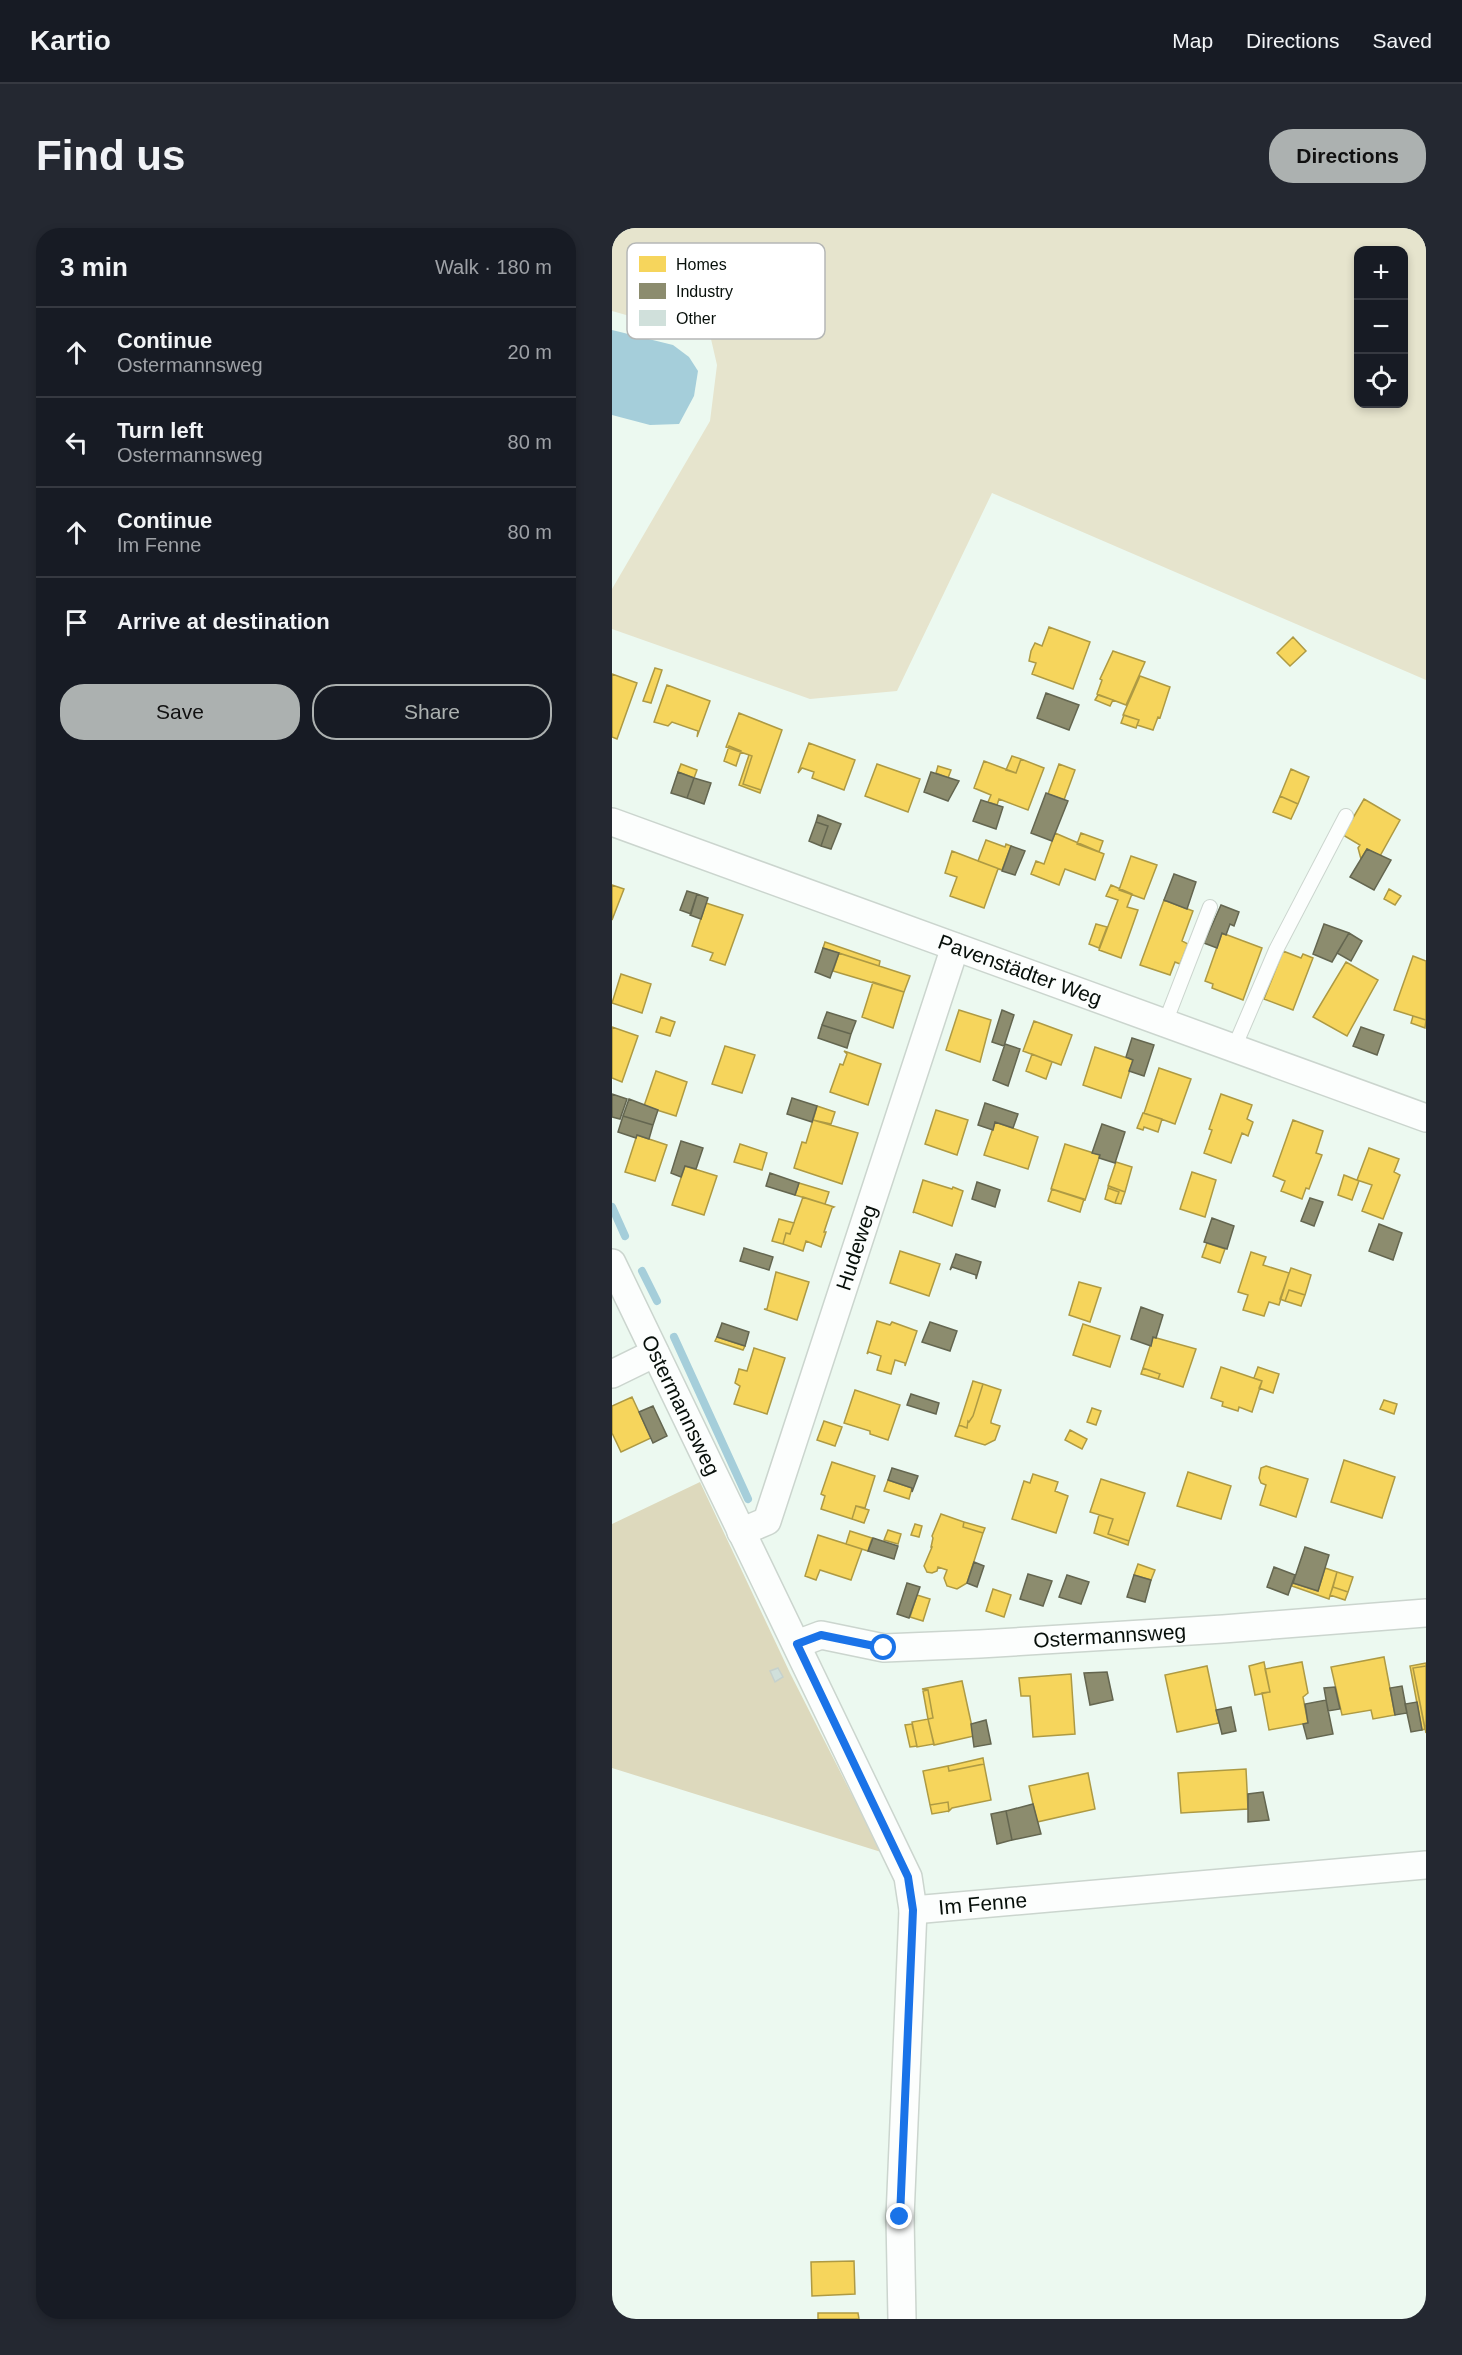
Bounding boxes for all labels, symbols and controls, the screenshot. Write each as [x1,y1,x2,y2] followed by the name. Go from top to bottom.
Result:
[30,25,111,56] text: Kartio
[1172,29,1213,52] text: Map
[1246,29,1339,52] text: Directions
[1372,29,1432,52] text: Saved
[1269,129,1426,183] button: Directions
[36,132,185,179] text: Find us
[627,243,825,339] legend
[1354,246,1408,408] map controls
[1354,246,1408,300] button: +
[60,252,128,282] text: 3 min
[435,256,552,278] text: Walk · 180 m
[676,256,727,273] text: Homes
[676,283,733,300] text: Industry
[1354,300,1408,354] button: −
[676,310,717,327] text: Other
[117,328,212,353] text: Continue
[60,336,93,369] icon: ahead
[508,341,552,363] text: 20 m
[117,354,263,376] text: Ostermannsweg
[1354,354,1408,408] button: locate
[117,418,203,443] text: Turn left
[60,426,93,459] icon: left
[508,431,552,453] text: 80 m
[117,444,263,466] text: Ostermannsweg
[117,508,212,533] text: Continue
[60,516,93,549] icon: ahead
[508,521,552,543] text: 80 m
[117,534,201,556] text: Im Fenne
[60,606,93,639] icon: arrive
[117,609,330,634] text: Arrive at destination
[60,684,300,740] button: Save
[312,684,552,740] button: Share
[935,930,1105,1010] street label: Pavenstädter Weg
[831,1202,881,1293] street label: Hudeweg
[637,1331,725,1479] street label: Ostermannsweg
[1033,1619,1187,1652] street label: Ostermannsweg
[870,1634,896,1660] route start
[937,1888,1028,1919] street label: Im Fenne
[886,2203,912,2229] route end

